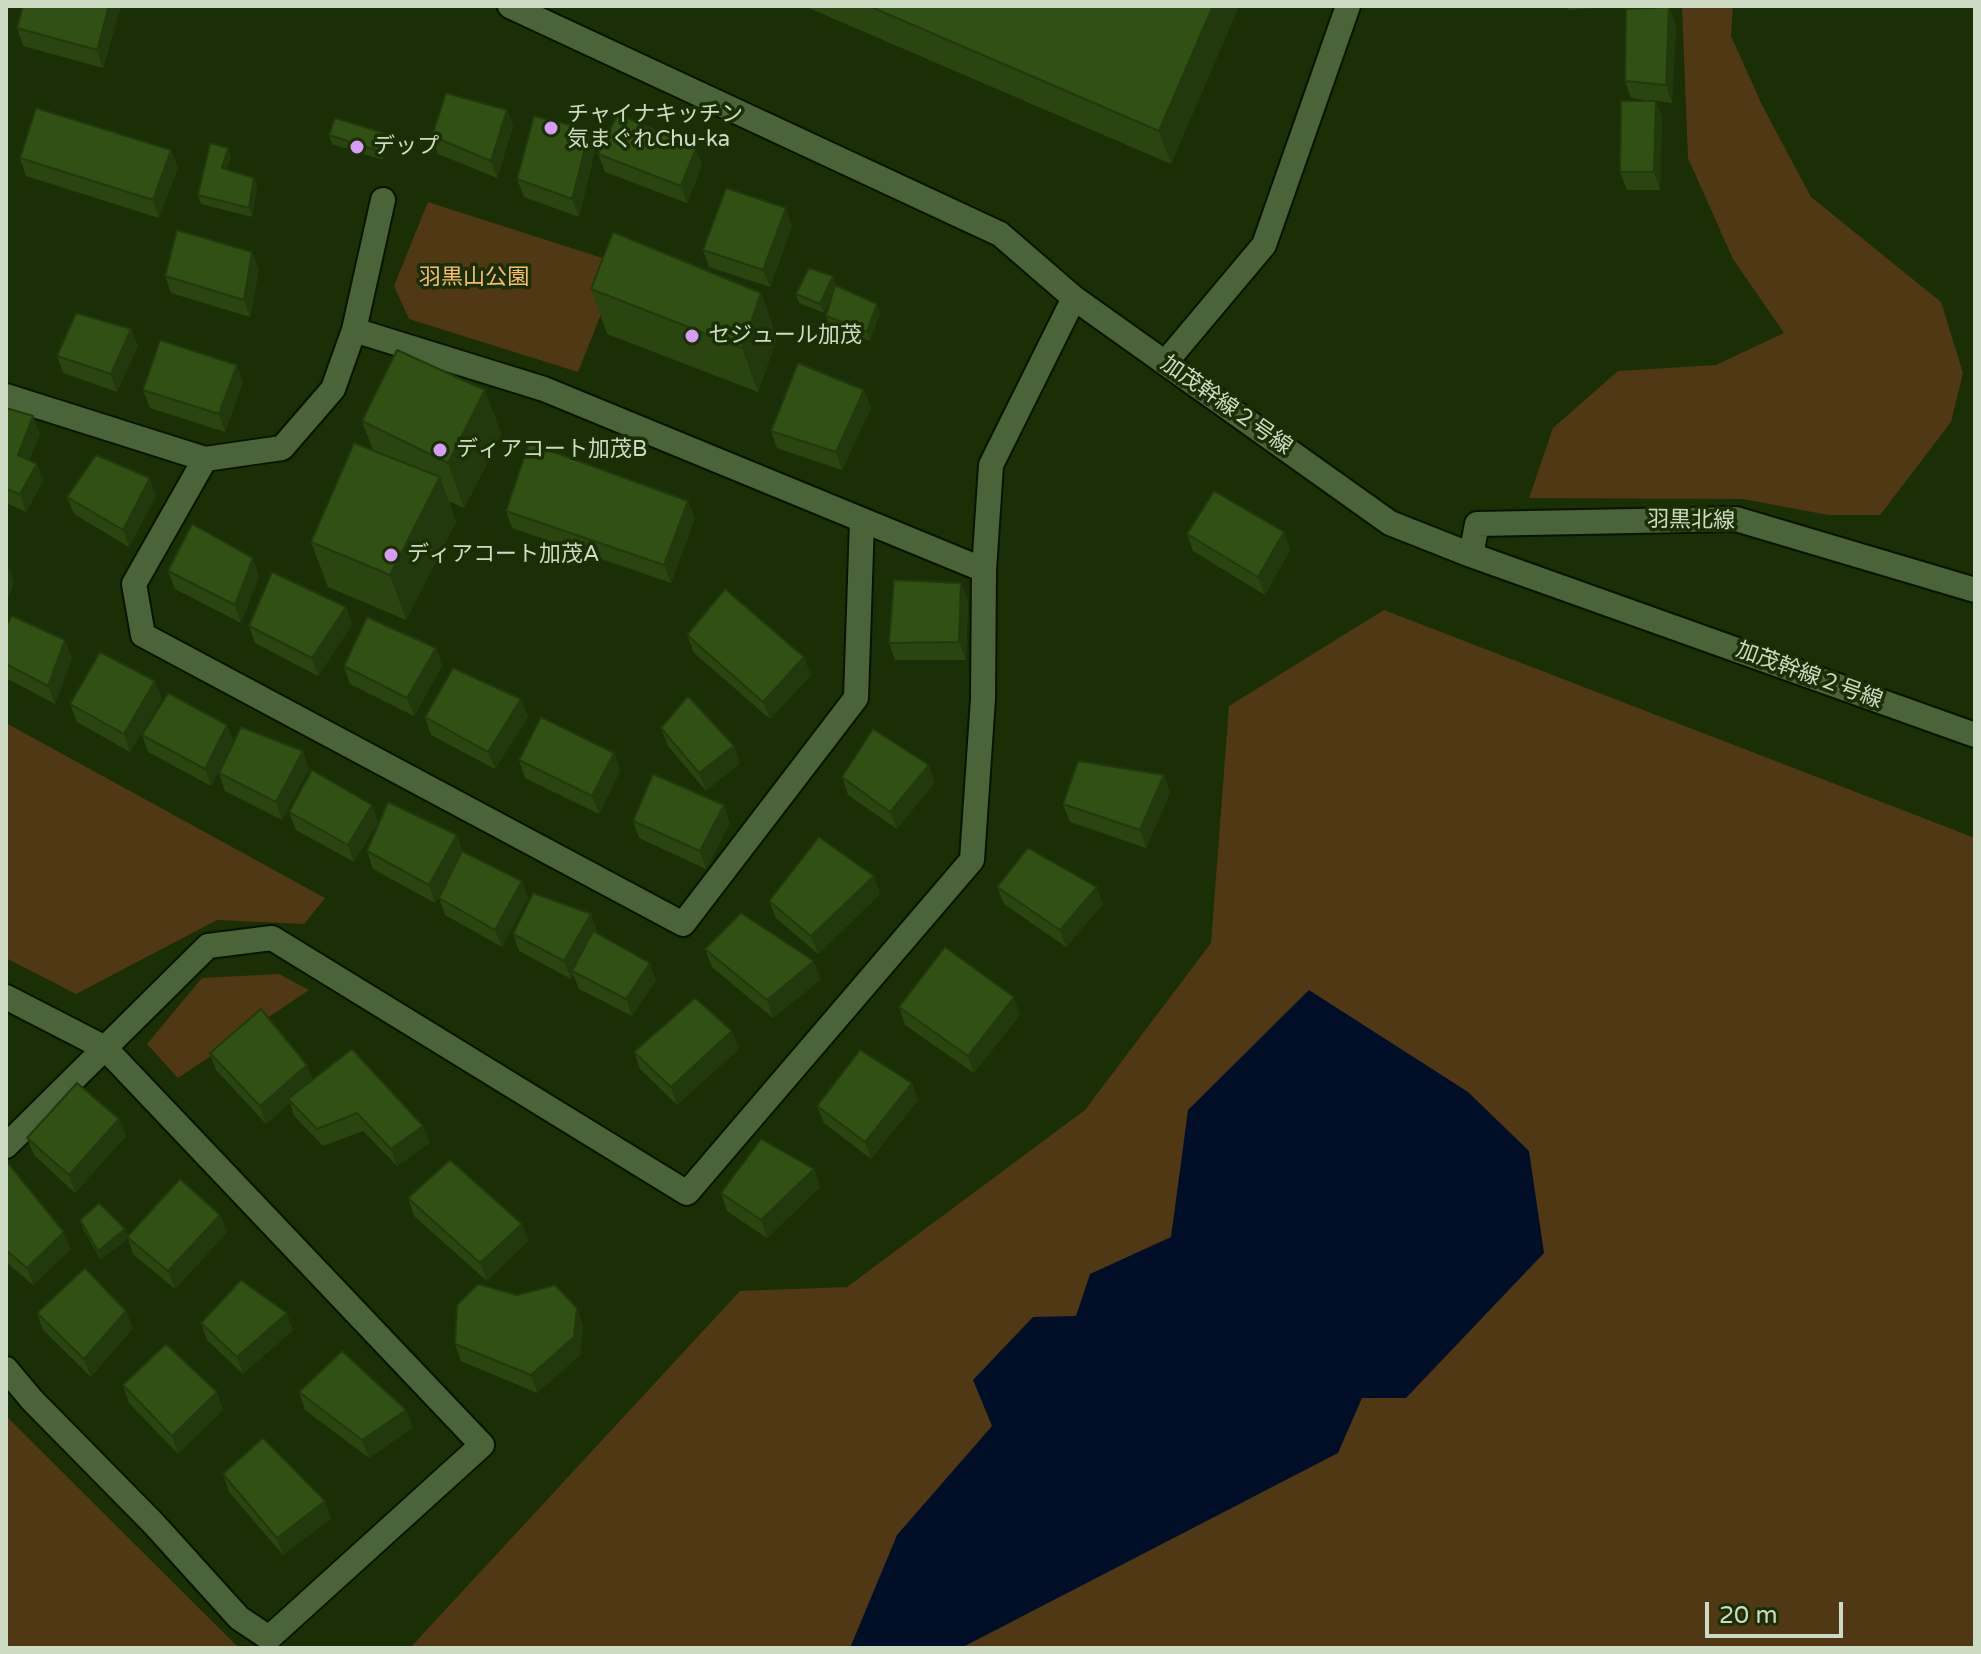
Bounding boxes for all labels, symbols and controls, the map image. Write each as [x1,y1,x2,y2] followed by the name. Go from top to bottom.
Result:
[567,102,743,154] place label: チャイナキッチン 気まぐれChu-ka
[542,119,560,137] marker: チャイナキッチン 気まぐれChu-ka
[373,134,439,160] place label: デップ
[348,138,366,156] marker: デップ
[419,265,529,291] park label: 羽黒山公園
[708,323,862,349] place label: セジュール加茂
[683,327,701,345] marker: セジュール加茂
[1155,351,1297,461] street label: 加茂幹線２号線
[456,437,647,463] place label: ディアコート加茂B
[431,441,449,459] marker: ディアコート加茂B
[1647,507,1735,535] street label: 羽黒北線
[407,542,599,568] place label: ディアコート加茂A
[382,546,400,564] marker: ディアコート加茂A
[1732,637,1886,715] street label: 加茂幹線２号線
[1709,1586,1847,1636] scale bar
[1719,1601,1777,1630] text: 20 m

